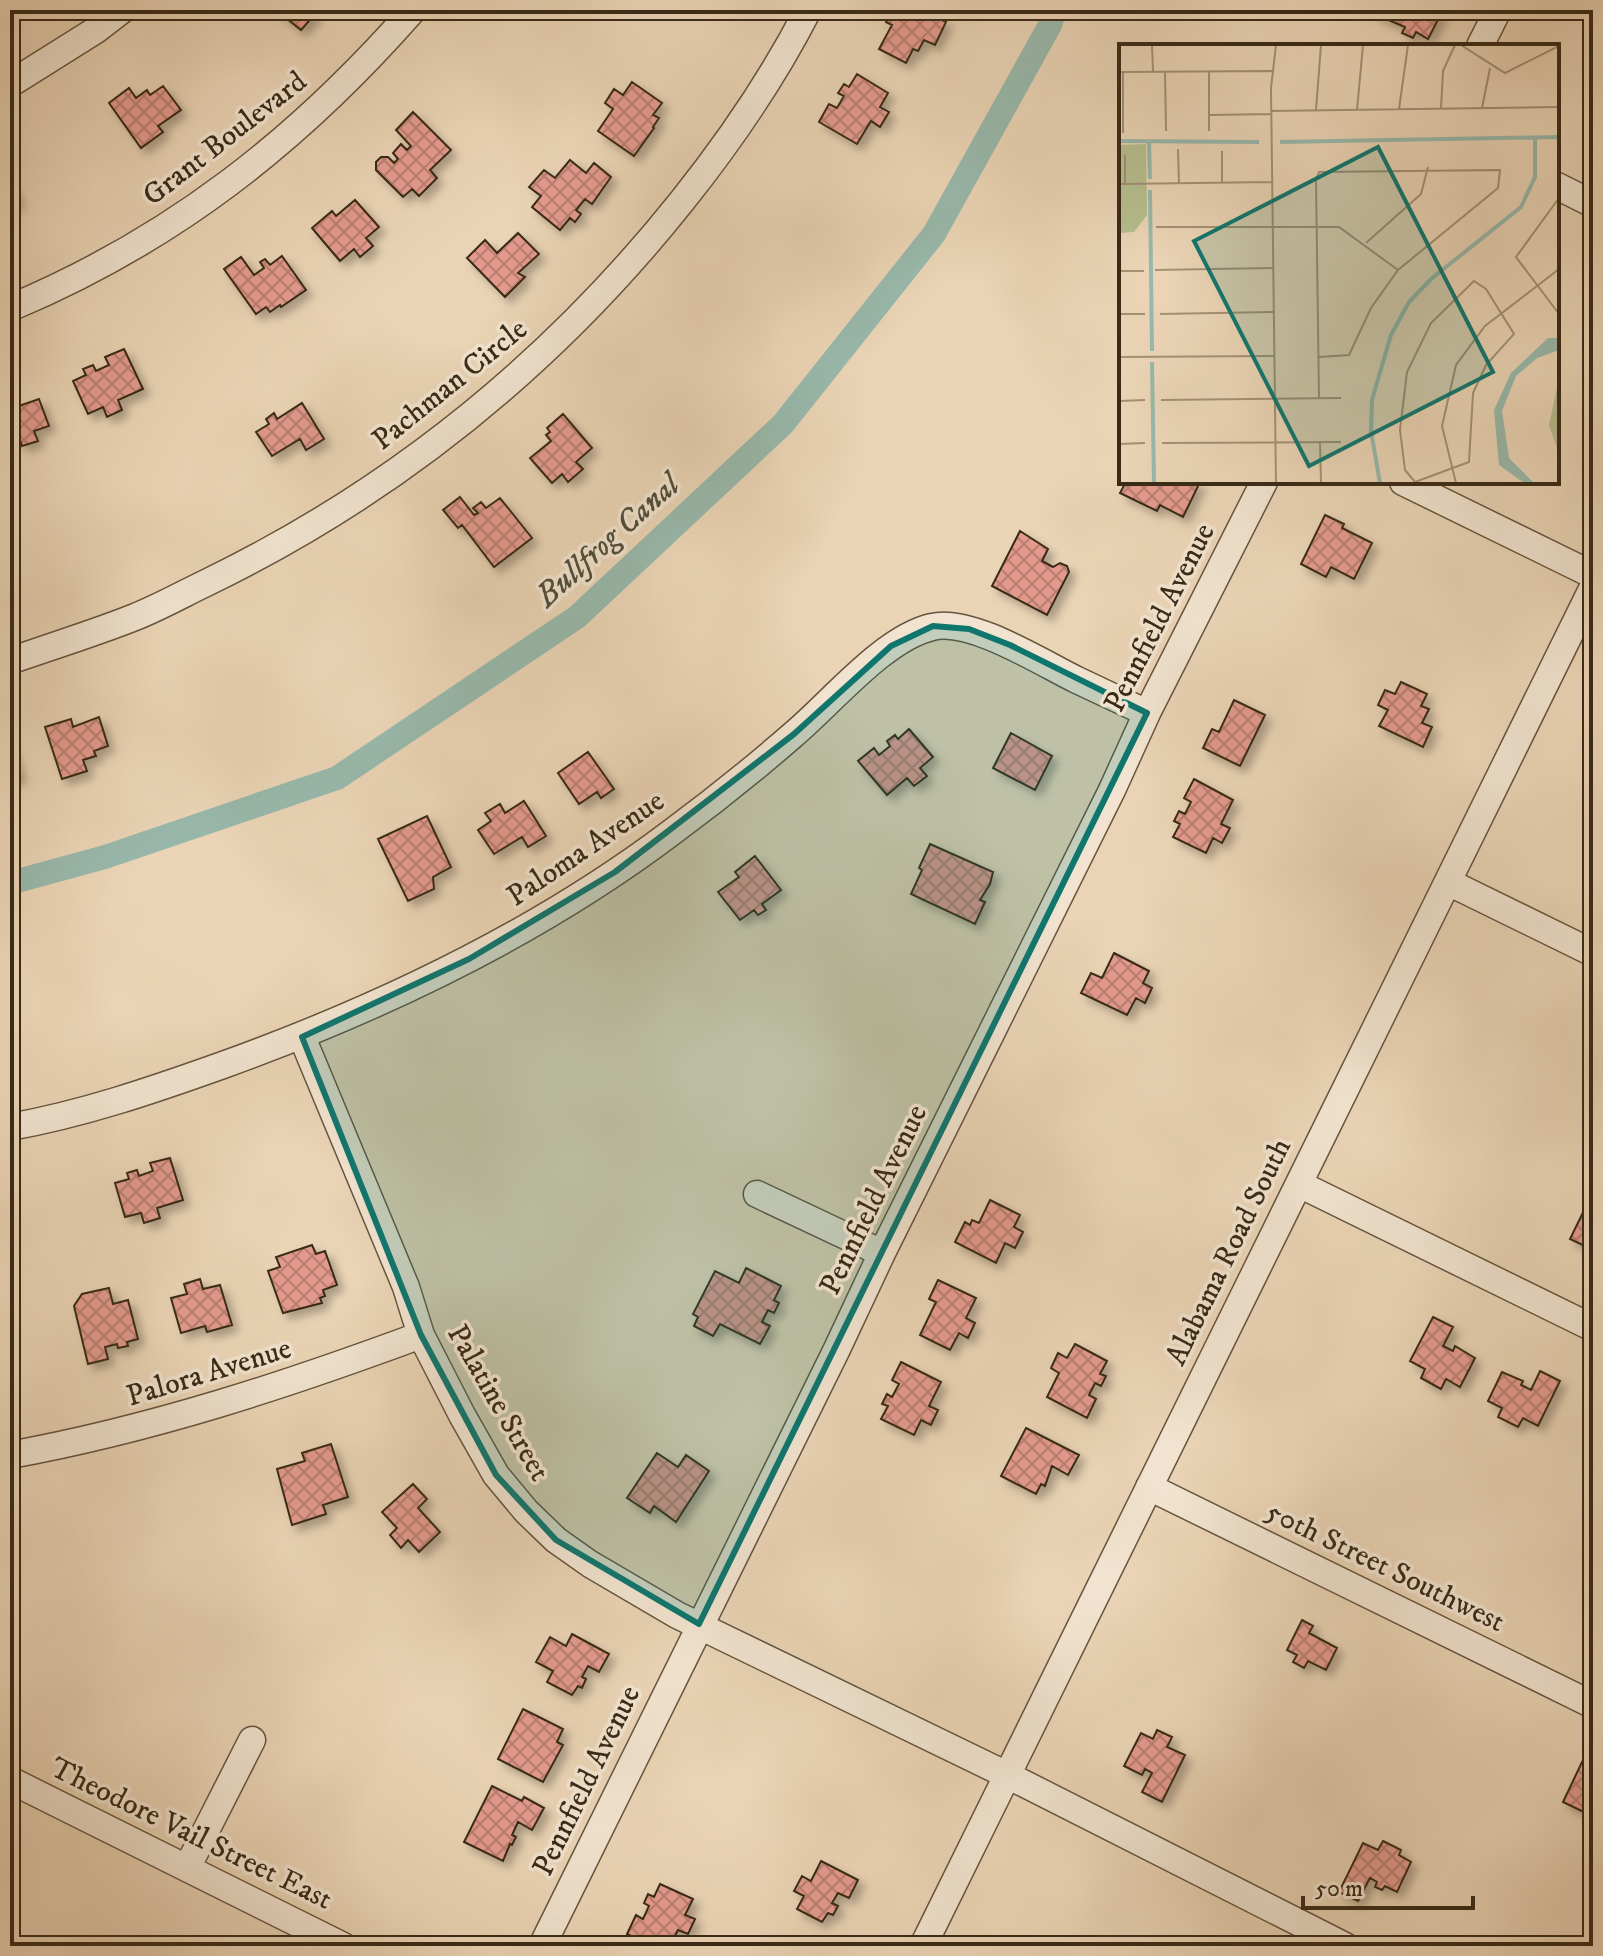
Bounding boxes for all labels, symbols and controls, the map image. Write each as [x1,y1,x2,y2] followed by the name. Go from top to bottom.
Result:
[1119,44,1559,484] inset map
[136,64,314,214] street label: Grant Boulevard
[365,311,535,459] street label: Pachman Circle
[527,463,691,617] water label: Bullfrog Canal
[1097,517,1223,719] street label: Pennfield Avenue
[500,783,672,915] street label: Paloma Avenue
[812,1099,936,1301] street label: Pennfield Avenue
[1158,1132,1300,1372] street label: Alabama Road South
[438,1318,558,1488] street label: Palatine Street
[122,1330,296,1416] street label: Palora Avenue
[1259,1493,1511,1641] street label: 50th Street Southwest
[525,1680,649,1882] street label: Pennfield Avenue
[44,1750,338,1918] street label: Theodore Vail Street East
[1303,1860,1473,1910] scale bar
[1315,1874,1363,1904] text: 50 m

